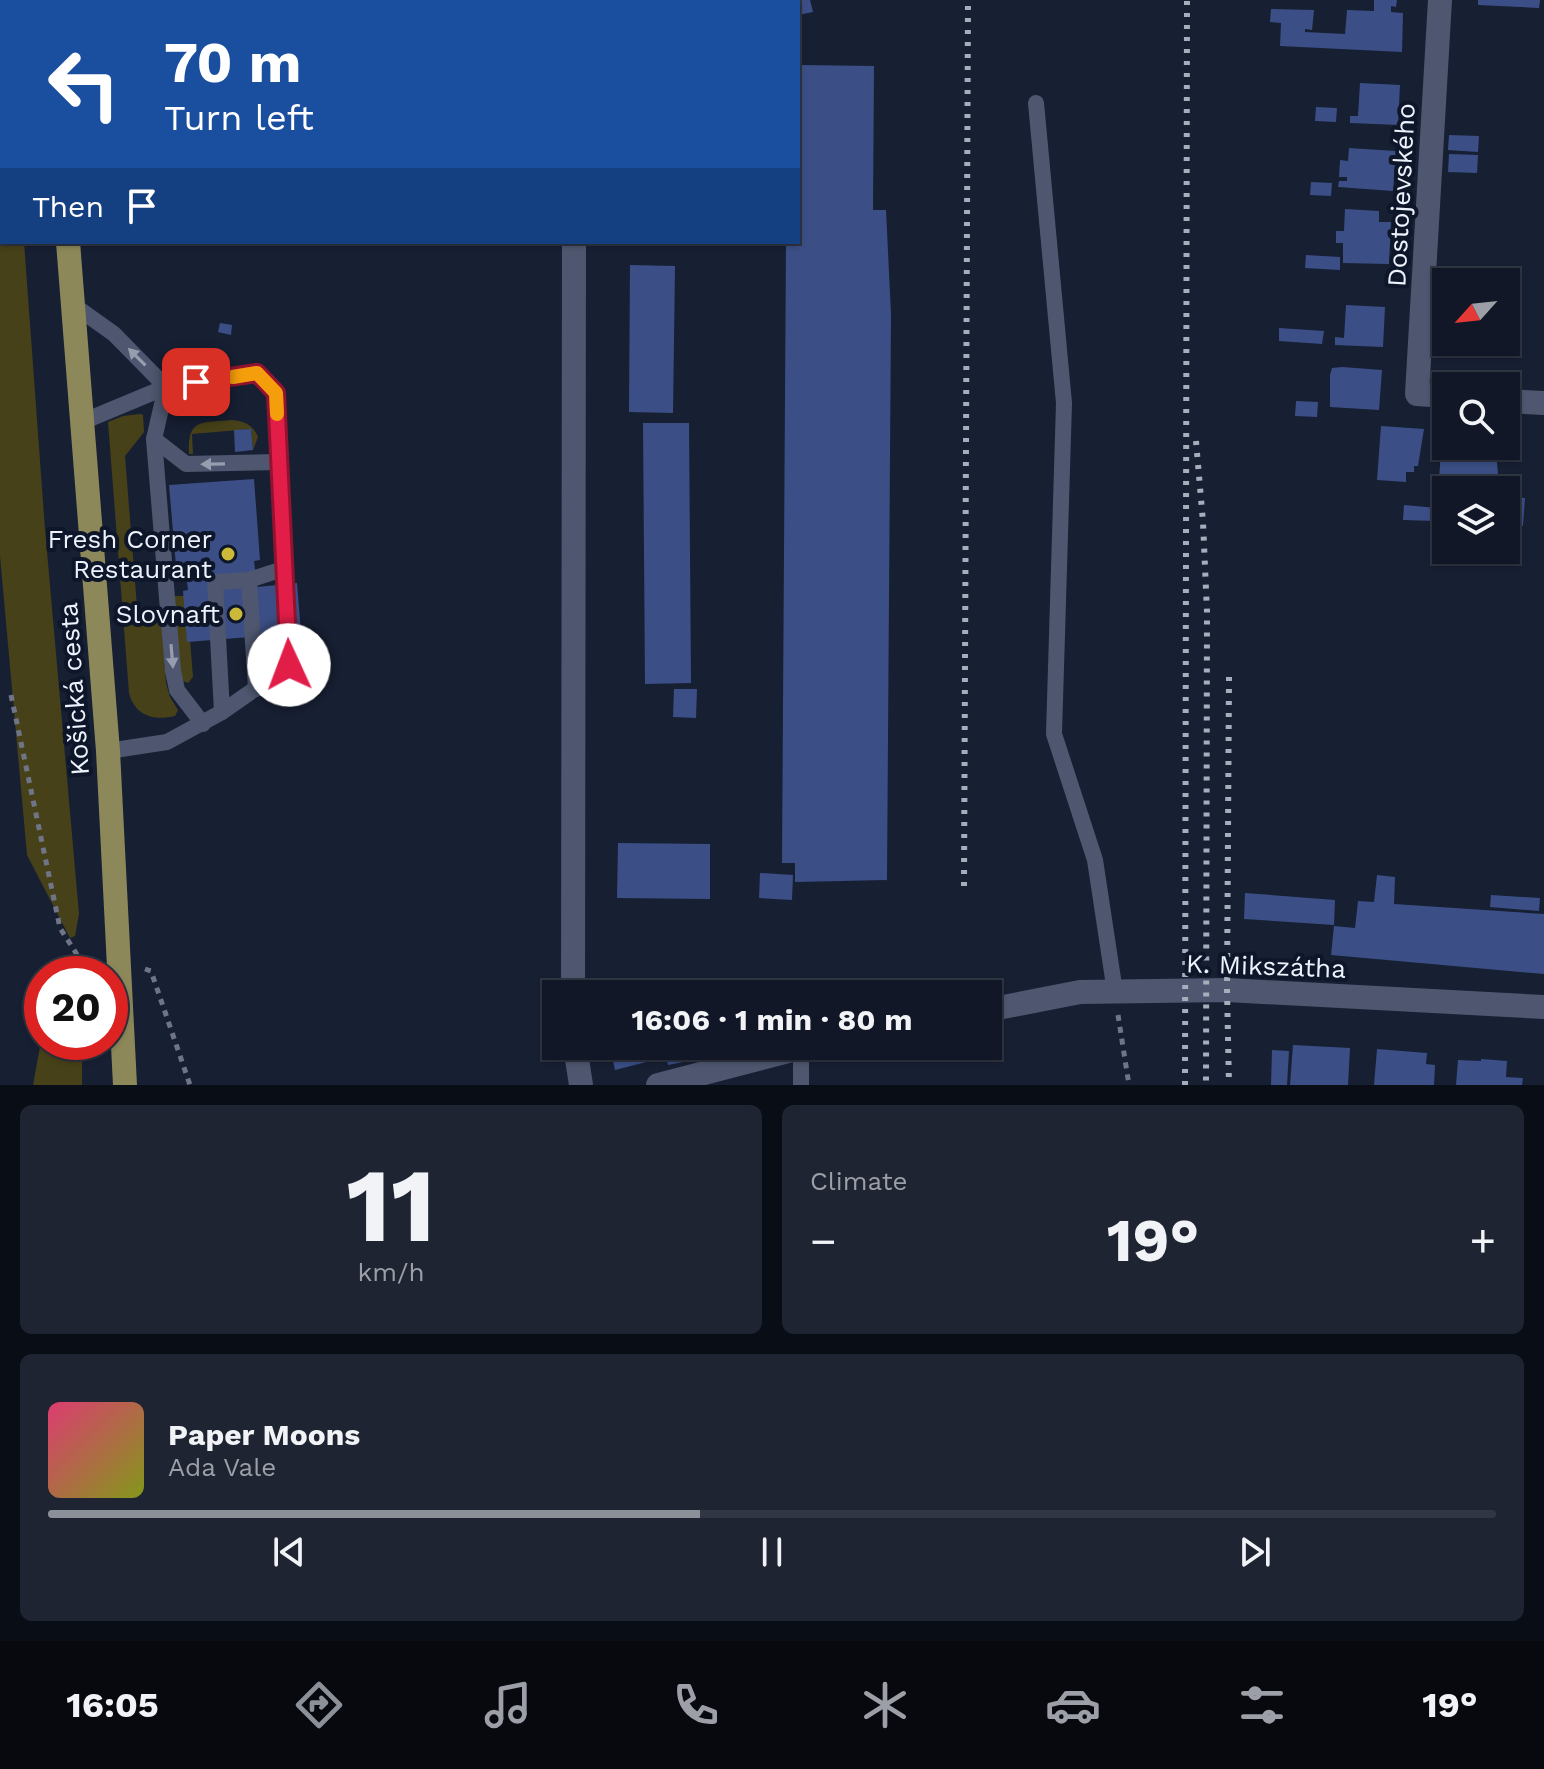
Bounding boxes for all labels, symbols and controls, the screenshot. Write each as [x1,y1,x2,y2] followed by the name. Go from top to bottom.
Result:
[164,30,301,96] text: 70 m
[32,32,136,136] icon: left
[164,97,314,139] text: Turn left
[1381,102,1421,288] street label: Dostojevského
[120,184,164,228] icon: arrive
[32,189,104,224] text: Then
[1432,268,1520,356] north arrow
[1432,268,1520,564] map controls
[128,348,146,367] one-way arrow
[162,348,230,416] pin
[174,360,218,404] icon: arrive
[1432,372,1520,460] button: search
[200,457,225,470] one-way arrow
[1432,476,1520,564] button: layers
[48,524,212,584] place label: Fresh Corner Restaurant
[219,545,237,563] marker: Fresh Corner Restaurant
[116,599,220,629] place label: Slovnaft
[53,601,95,776] street label: Košická cesta
[227,605,245,623] marker: Slovnaft
[247,623,331,707] position arrow
[165,644,178,669] one-way arrow
[1186,948,1347,984] street label: K. Mikszátha
[24,956,128,1060] speed limit sign: 20
[632,1002,912,1037] text: 16:06 · 1 min · 80 m
[346,1144,436,1266] text: 11
[810,1166,908,1196] text: Climate
[1107,1205,1199,1276] text: 19°
[810,1215,837,1267] text: −
[1469,1215,1496,1267] text: +
[358,1257,424,1287] text: km/h
[168,1417,360,1452] text: Paper Moons
[168,1452,276,1482] text: Ada Vale
[267,1530,311,1574] icon: previous
[750,1530,794,1574] icon: pause
[1233,1530,1277,1574] icon: next
[291,1677,347,1733] icon: directions
[480,1677,536,1733] icon: music
[668,1677,724,1733] icon: phone
[857,1677,913,1733] icon: climate
[1045,1677,1101,1733] icon: car
[1234,1677,1290,1733] icon: filters
[66,1684,159,1726] text: 16:05
[1422,1684,1478,1726] text: 19°

